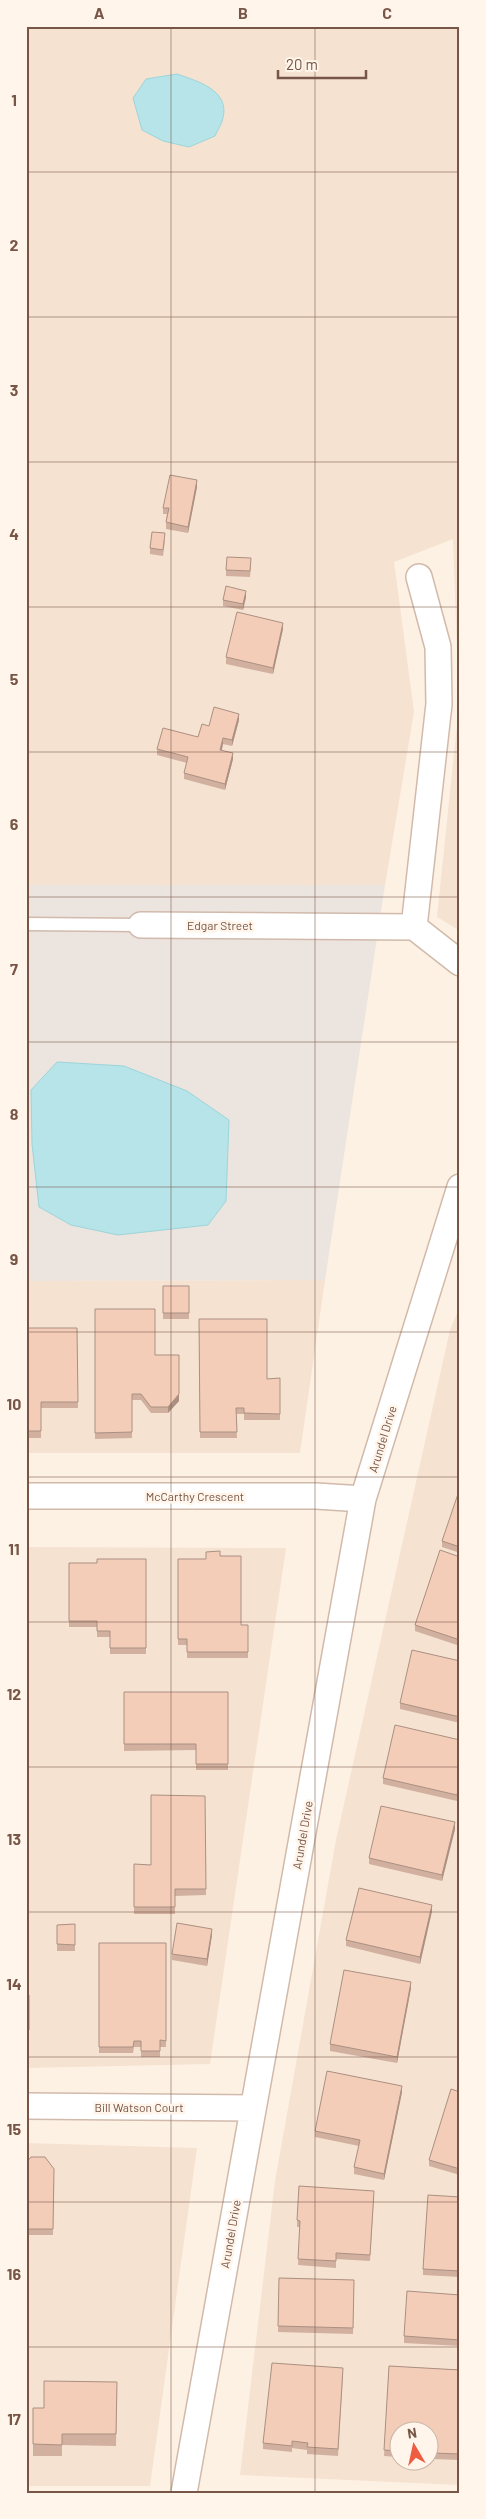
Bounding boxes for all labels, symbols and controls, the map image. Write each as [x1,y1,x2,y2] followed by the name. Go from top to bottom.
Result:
[94,3,105,22] text: A
[238,3,248,22] text: B
[382,3,392,22] text: C
[278,48,366,80] scale bar
[286,55,318,73] text: 20 m
[11,90,17,109] text: 1
[10,235,19,254] text: 2
[10,380,18,399] text: 3
[9,524,19,543] text: 4
[10,669,19,688] text: 5
[10,814,19,833] text: 6
[187,918,253,932] street label: Edgar Street
[10,959,18,978] text: 7
[10,1104,19,1123] text: 8
[10,1249,18,1268] text: 9
[7,1394,21,1413] text: 10
[365,1404,399,1474] street label: Arundel Drive
[146,1489,244,1503] street label: McCarthy Crescent
[8,1539,20,1558] text: 11
[7,1684,21,1703] text: 12
[289,1800,315,1870] street label: Arundel Drive
[7,1829,21,1848] text: 13
[6,1974,22,1993] text: 14
[94,2100,184,2114] street label: Bill Watson Court
[7,2119,22,2138] text: 15
[217,2199,243,2269] street label: Arundel Drive
[7,2264,22,2283] text: 16
[7,2409,21,2428] text: 17
[388,2422,438,2472] north arrow
[406,2424,418,2442] text: N

